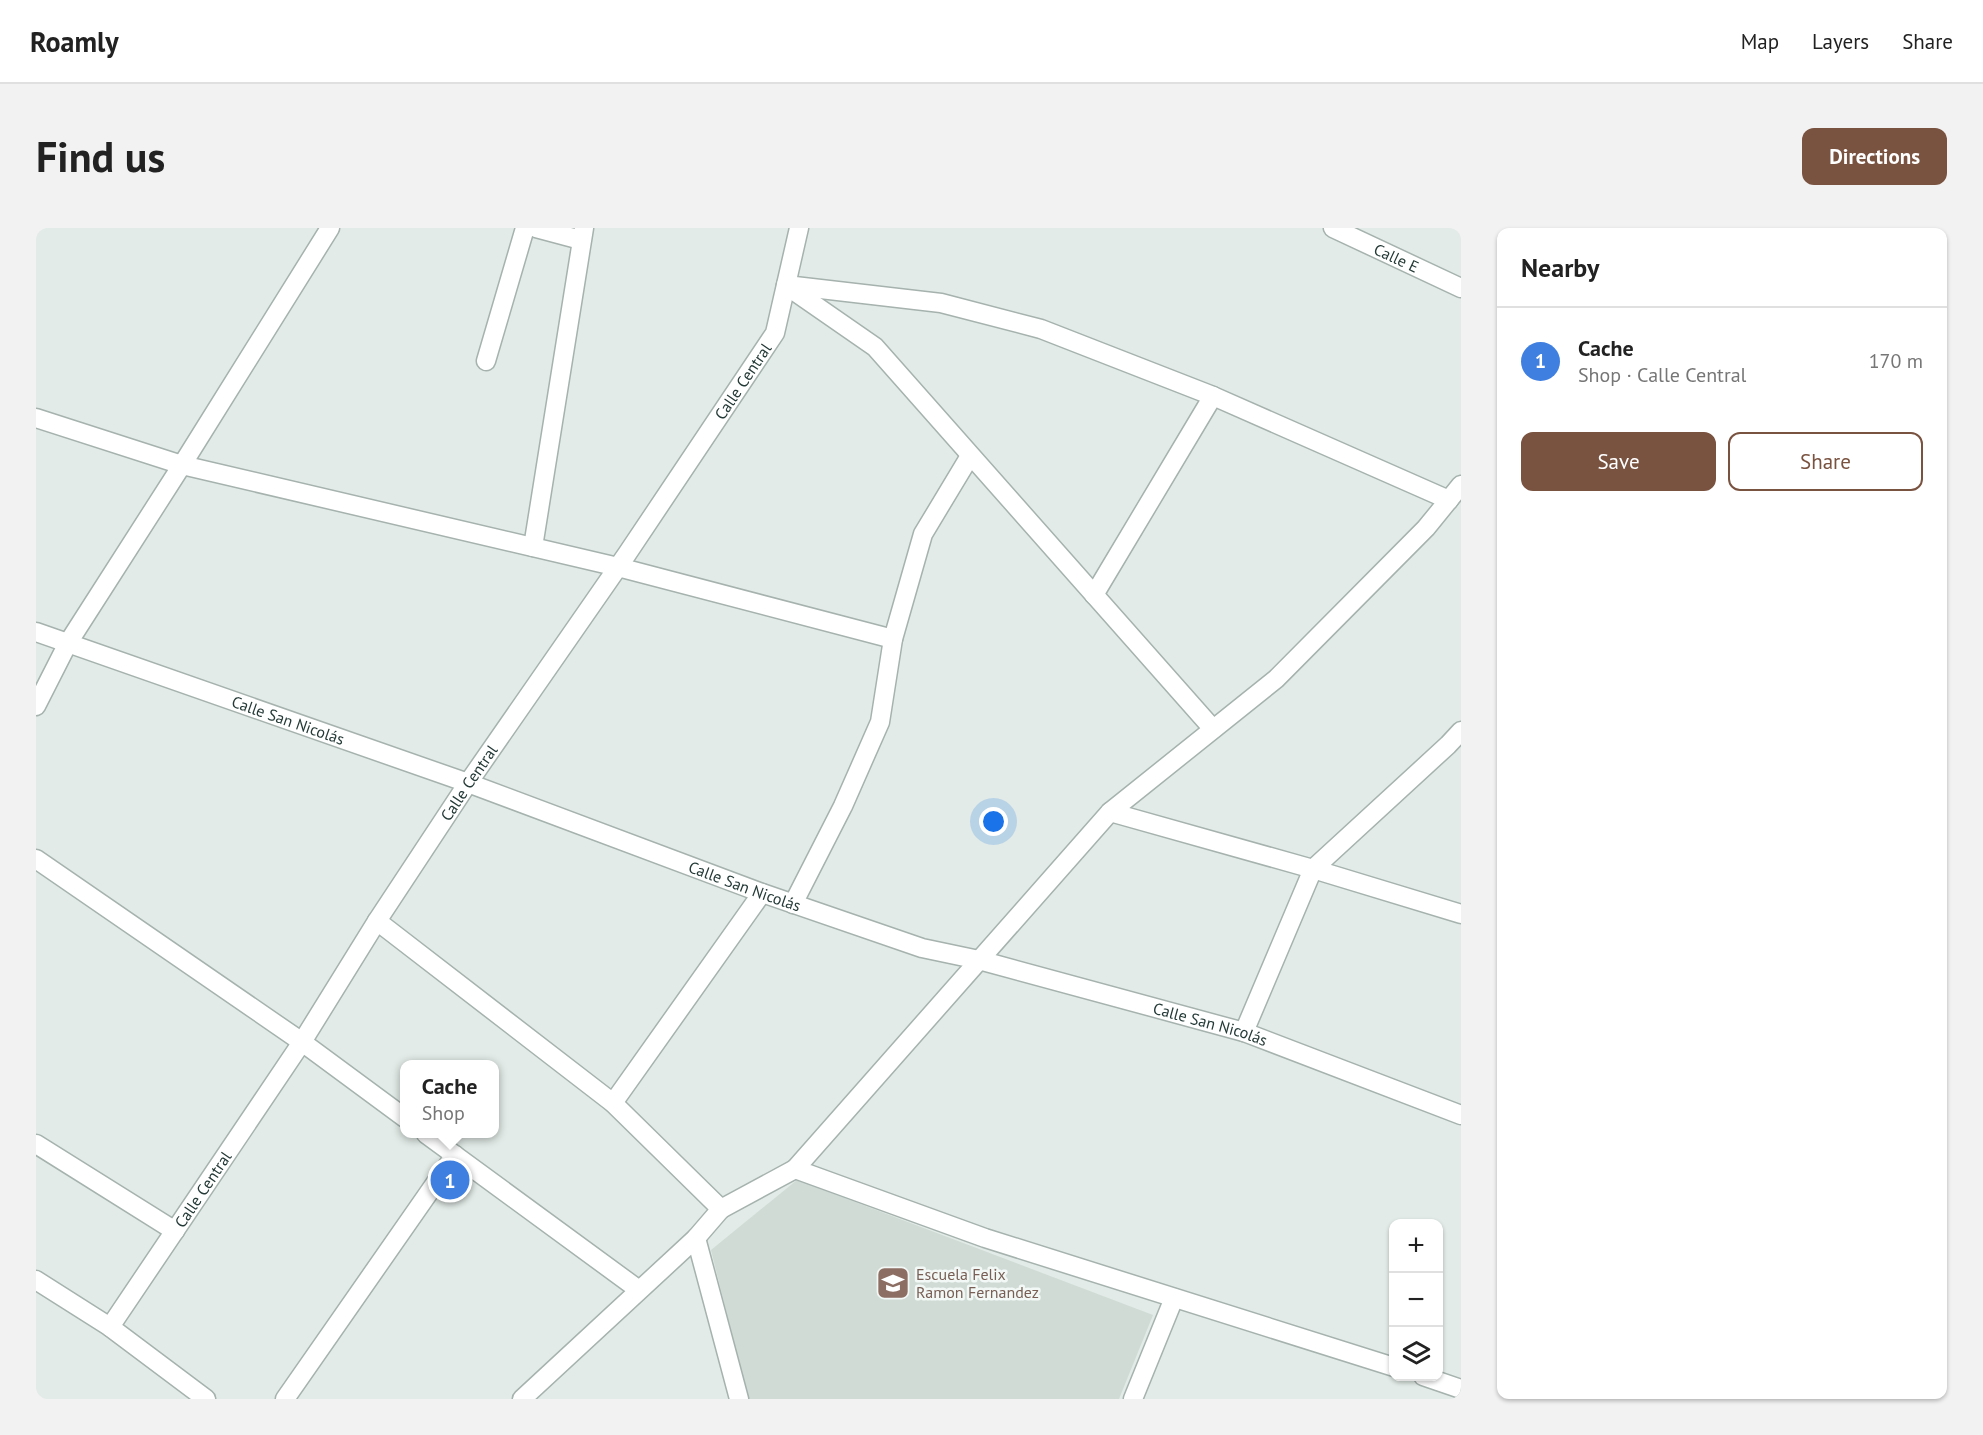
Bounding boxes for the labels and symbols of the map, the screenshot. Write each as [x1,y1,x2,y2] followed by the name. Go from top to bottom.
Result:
[1371,239,1422,277] street label: Calle E
[710,339,776,423] street label: Calle Central
[229,691,347,749] street label: Calle San Nicolás
[436,740,502,824] street label: Calle Central
[979,807,1008,836] your location
[686,856,804,916] street label: Calle San Nicolás
[1151,998,1271,1050] street label: Calle San Nicolás
[170,1147,236,1231] street label: Calle Central
[430,1158,470,1202] pin: 1
[916,1264,1039,1302] place label: Escuela Felix Ramon Fernandez
[875,1265,911,1301] school or university icon: Escuela Felix Ramon Fernandez

